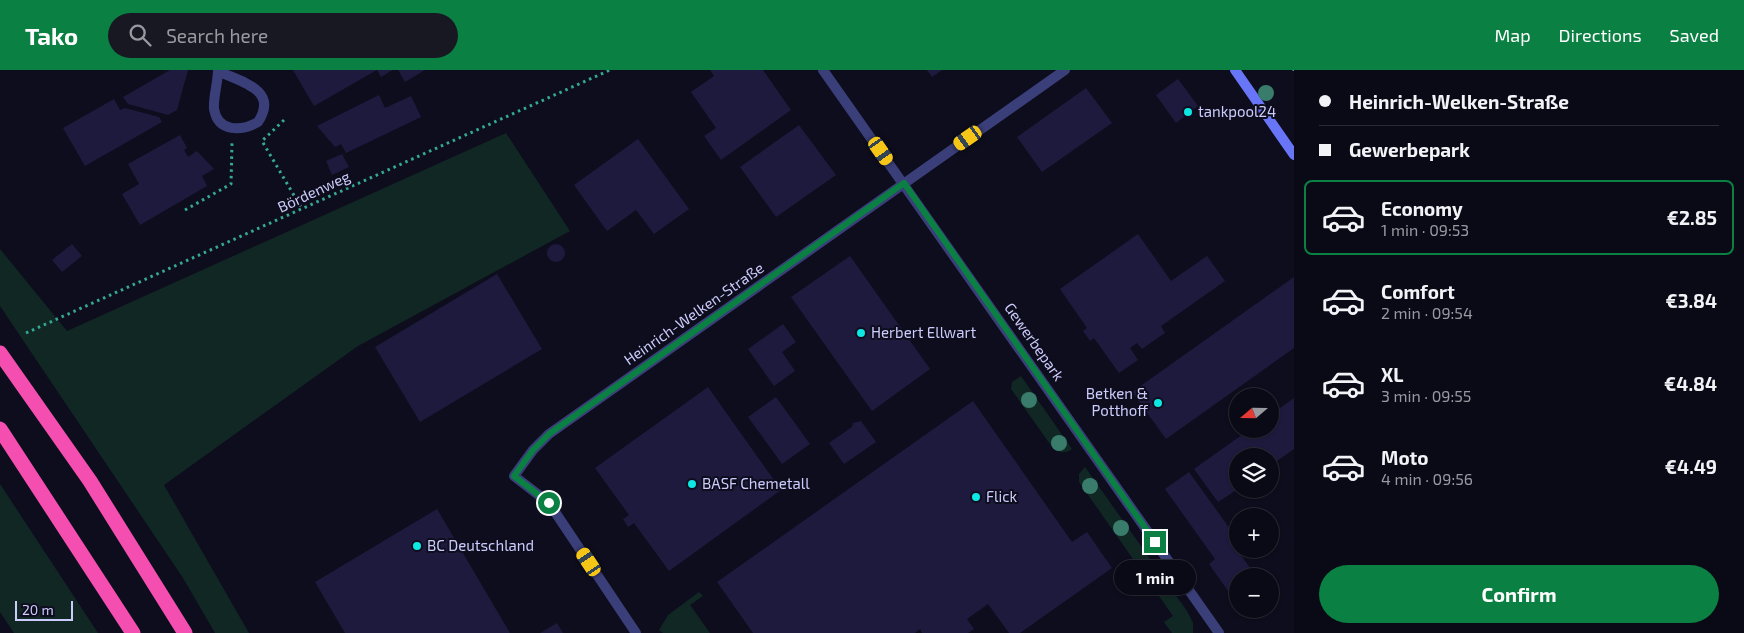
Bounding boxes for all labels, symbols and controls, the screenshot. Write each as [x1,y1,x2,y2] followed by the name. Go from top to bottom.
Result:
[108,13,458,58] search box
[25,21,78,50] text: Tako
[126,21,154,49] icon: search
[166,24,268,47] text: Search here
[1494,24,1531,46] text: Map
[1559,24,1642,46] text: Directions
[1670,24,1719,46] text: Saved
[1349,90,1569,113] text: Heinrich-Welken-Straße
[1198,102,1276,120] place label: tankpool24
[1182,106,1194,118] marker: tankpool24
[951,123,984,153] car
[866,134,895,168] car
[1349,138,1470,161] text: Gewerbepark
[275,166,353,216] street label: Bördenweg
[1321,195,1366,240] icon: car
[1381,197,1463,220] text: Economy
[1667,206,1717,229] text: €2.85
[1381,220,1469,239] text: 1 min · 09:53
[620,258,767,368] street label: Heinrich-Welken-Straße
[1321,278,1366,323] icon: car
[1381,280,1455,303] text: Comfort
[1665,289,1717,312] text: €3.84
[1001,299,1069,384] street label: Gewerbepark
[1381,303,1473,322] text: 2 min · 09:54
[871,323,976,341] place label: Herbert Ellwart
[855,327,867,339] marker: Herbert Ellwart
[1321,361,1366,406] icon: car
[1381,363,1403,386] text: XL
[1664,372,1717,395] text: €4.84
[1086,384,1148,419] place label: Betken & Potthoff
[1381,386,1471,405] text: 3 min · 09:55
[1229,388,1279,438] north arrow
[1229,388,1279,618] map controls
[1152,397,1164,409] marker: Betken & Potthoff
[1321,444,1366,489] icon: car
[1381,446,1429,469] text: Moto
[1229,448,1279,498] button: layers
[1665,455,1717,478] text: €4.49
[1381,469,1473,488] text: 4 min · 09:56
[702,474,810,492] place label: BASF Chemetall
[686,478,698,490] marker: BASF Chemetall
[986,487,1018,505] place label: Flick
[970,491,982,503] marker: Flick
[538,492,560,514] route start
[1229,508,1279,558] button: +
[1144,531,1166,553] route end
[427,536,534,554] place label: BC Deutschland
[411,540,423,552] marker: BC Deutschland
[574,545,603,579] car
[1114,560,1196,594] callout: 1 min
[1319,565,1719,623] button: Confirm
[1136,568,1174,587] text: 1 min
[1229,568,1279,618] button: −
[15,598,72,621] scale bar
[22,601,54,618] text: 20 m

